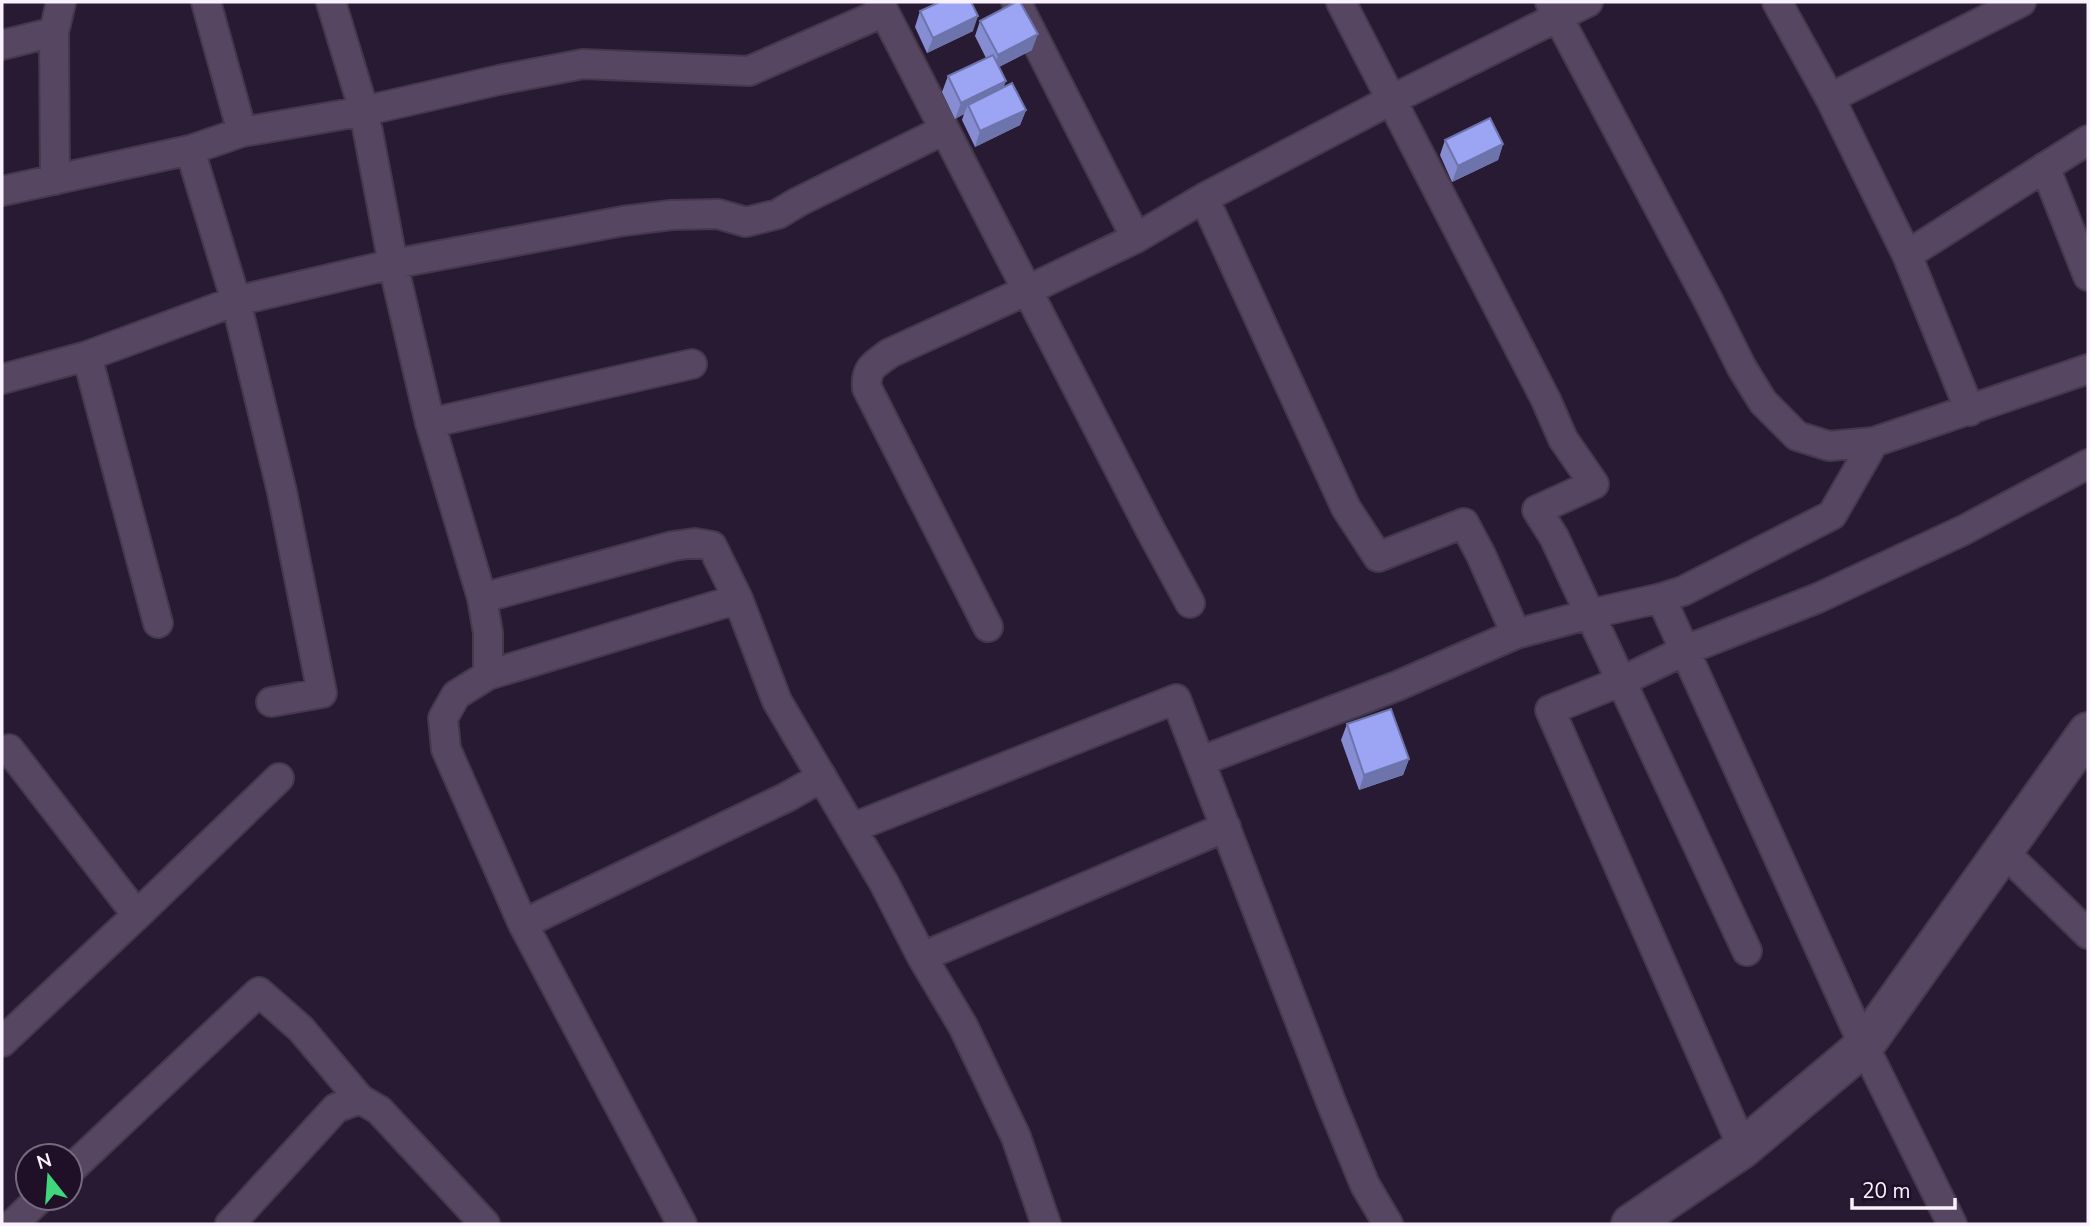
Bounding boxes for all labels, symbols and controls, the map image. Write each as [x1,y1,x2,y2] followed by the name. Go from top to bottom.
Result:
[14,1142,84,1212] north arrow
[34,1147,55,1176] text: N
[1852,1166,1955,1210] scale bar
[1862,1177,1911,1205] text: 20 m

